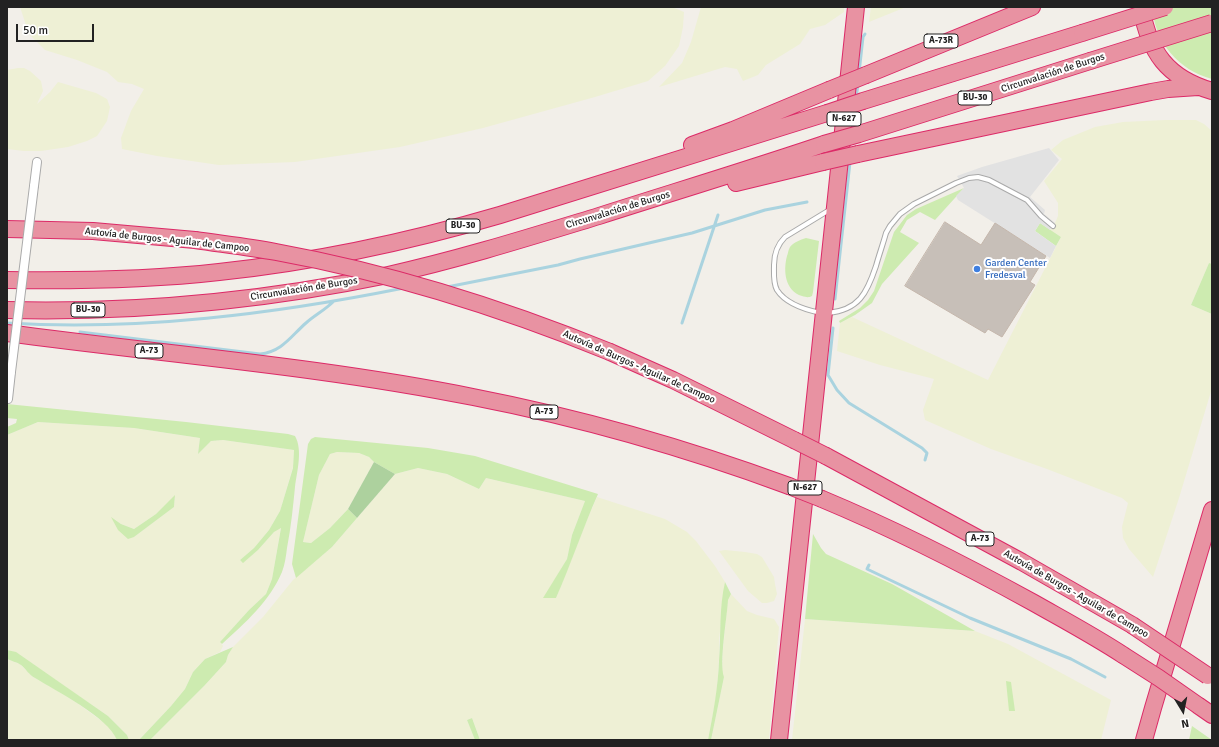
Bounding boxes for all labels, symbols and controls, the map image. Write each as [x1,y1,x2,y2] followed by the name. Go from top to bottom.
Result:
[18,16,96,42] scale bar
[23,23,48,38] text: 50 m
[924,34,958,48] road number: A-73R
[1000,51,1106,95] street label: Circunvalación de Burgos
[958,91,992,105] road number: BU-30
[827,112,861,126] road number: N-627
[565,188,671,232] street label: Circunvalación de Burgos
[446,219,480,233] road number: BU-30
[84,225,250,255] street label: Autovía de Burgos - Aguilar de Campoo
[985,257,1047,280] place label: Garden Center Fredesval
[972,264,982,274] marker: Garden Center Fredesval
[250,275,358,303] street label: Circunvalación de Burgos
[71,303,105,317] road number: BU-30
[561,328,717,406] street label: Autovía de Burgos - Aguilar de Campoo
[135,344,163,358] road number: A-73
[530,405,558,419] road number: A-73
[788,481,822,495] road number: N-627
[966,532,994,546] road number: A-73
[1001,547,1151,641] street label: Autovía de Burgos - Aguilar de Campoo
[1163,691,1203,731] north arrow
[1180,716,1190,730] text: N

